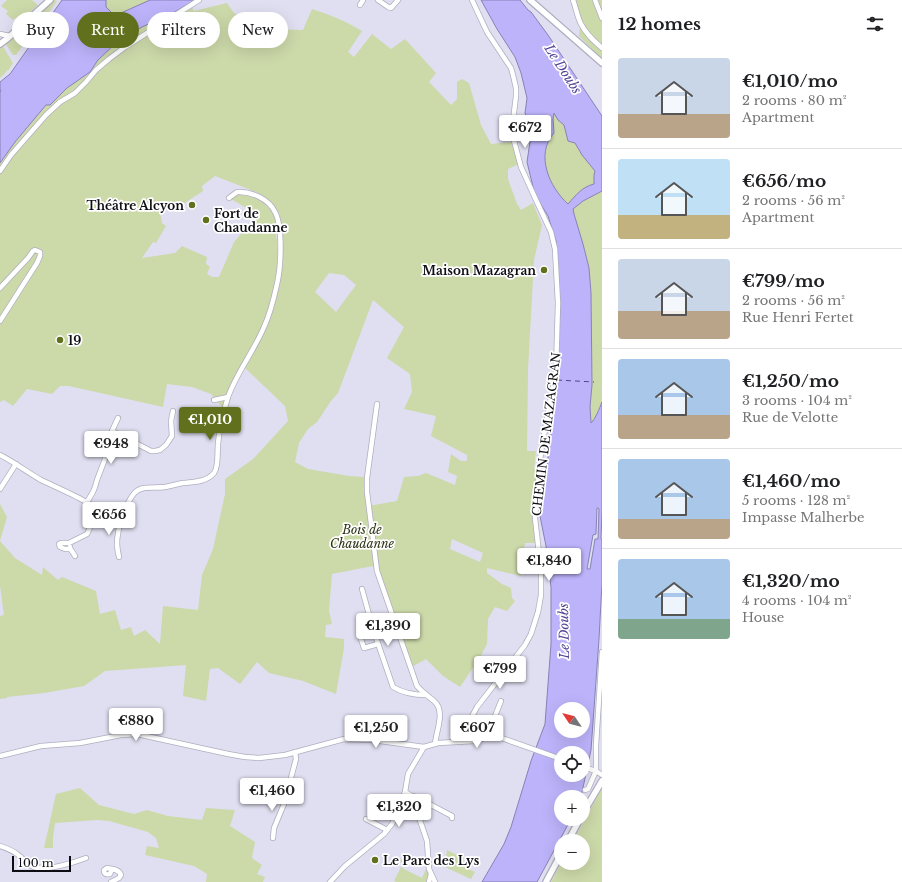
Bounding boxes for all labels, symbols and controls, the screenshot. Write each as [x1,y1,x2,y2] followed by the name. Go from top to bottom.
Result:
[12,12,69,48] chip: Buy
[77,12,139,48] chip: Rent
[147,12,220,48] chip: Filters
[228,12,288,48] chip: New
[864,13,886,35] icon: filters
[618,14,701,35] text: 12 homes
[540,40,585,97] water label: Le Doubs
[742,71,838,92] text: €1,010/mo
[650,74,698,122] icon: home
[742,92,846,109] text: 2 rooms · 80 m²
[742,109,814,126] text: Apartment
[501,115,549,149] pin: €672
[508,119,542,136] text: €672
[742,171,826,192] text: €656/mo
[650,175,698,223] icon: home
[742,192,845,209] text: 2 rooms · 56 m²
[86,198,184,213] place label: Théâtre Alcyon
[187,200,197,210] marker: Théâtre Alcyon
[214,206,288,235] place label: Fort de Chaudanne
[742,209,814,226] text: Apartment
[201,215,211,225] marker: Fort de Chaudanne
[422,263,536,278] place label: Maison Mazagran
[539,265,549,275] marker: Maison Mazagran
[742,271,825,292] text: €799/mo
[650,275,698,323] icon: home
[742,292,845,309] text: 2 rooms · 56 m²
[742,309,854,326] text: Rue Henri Fertet
[68,333,81,348] place label: 19
[55,335,65,345] marker: 19
[529,351,564,517] street label: CHEMIN DE MAZAGRAN
[742,371,839,392] text: €1,250/mo
[650,375,698,423] icon: home
[742,392,852,409] text: 3 rooms · 104 m²
[177,407,243,441] pin: €1,010
[742,409,838,426] text: Rue de Velotte
[188,411,232,428] text: €1,010
[87,431,135,465] pin: €948
[93,435,129,452] text: €948
[742,471,841,492] text: €1,460/mo
[650,475,698,523] icon: home
[742,492,850,509] text: 5 rooms · 128 m²
[85,502,133,536] pin: €656
[91,506,127,523] text: €656
[742,509,865,526] text: Impasse Malherbe
[330,522,395,551] park label: Bois de Chaudanne
[516,548,582,582] pin: €1,840
[526,552,572,569] text: €1,840
[742,571,840,592] text: €1,320/mo
[650,575,698,623] icon: home
[742,592,852,609] text: 4 rooms · 104 m²
[555,603,573,660] water label: Le Doubs
[742,609,784,626] text: House
[355,613,421,647] pin: €1,390
[365,617,411,634] text: €1,390
[476,656,524,690] pin: €799
[483,660,517,677] text: €799
[554,702,590,738] north arrow
[554,702,590,870] map controls
[112,708,160,742] pin: €880
[118,712,154,729] text: €880
[343,715,409,749] pin: €1,250
[453,715,501,749] pin: €607
[354,719,399,736] text: €1,250
[459,719,495,736] text: €607
[554,746,590,782] button: locate
[239,778,305,812] pin: €1,460
[249,782,295,799] text: €1,460
[554,790,590,826] button: +
[366,794,432,828] pin: €1,320
[376,798,422,815] text: €1,320
[554,834,590,870] button: −
[383,853,480,868] place label: Le Parc des Lys
[12,854,71,873] scale bar
[370,855,380,865] marker: Le Parc des Lys
[18,856,54,870] text: 100 m

